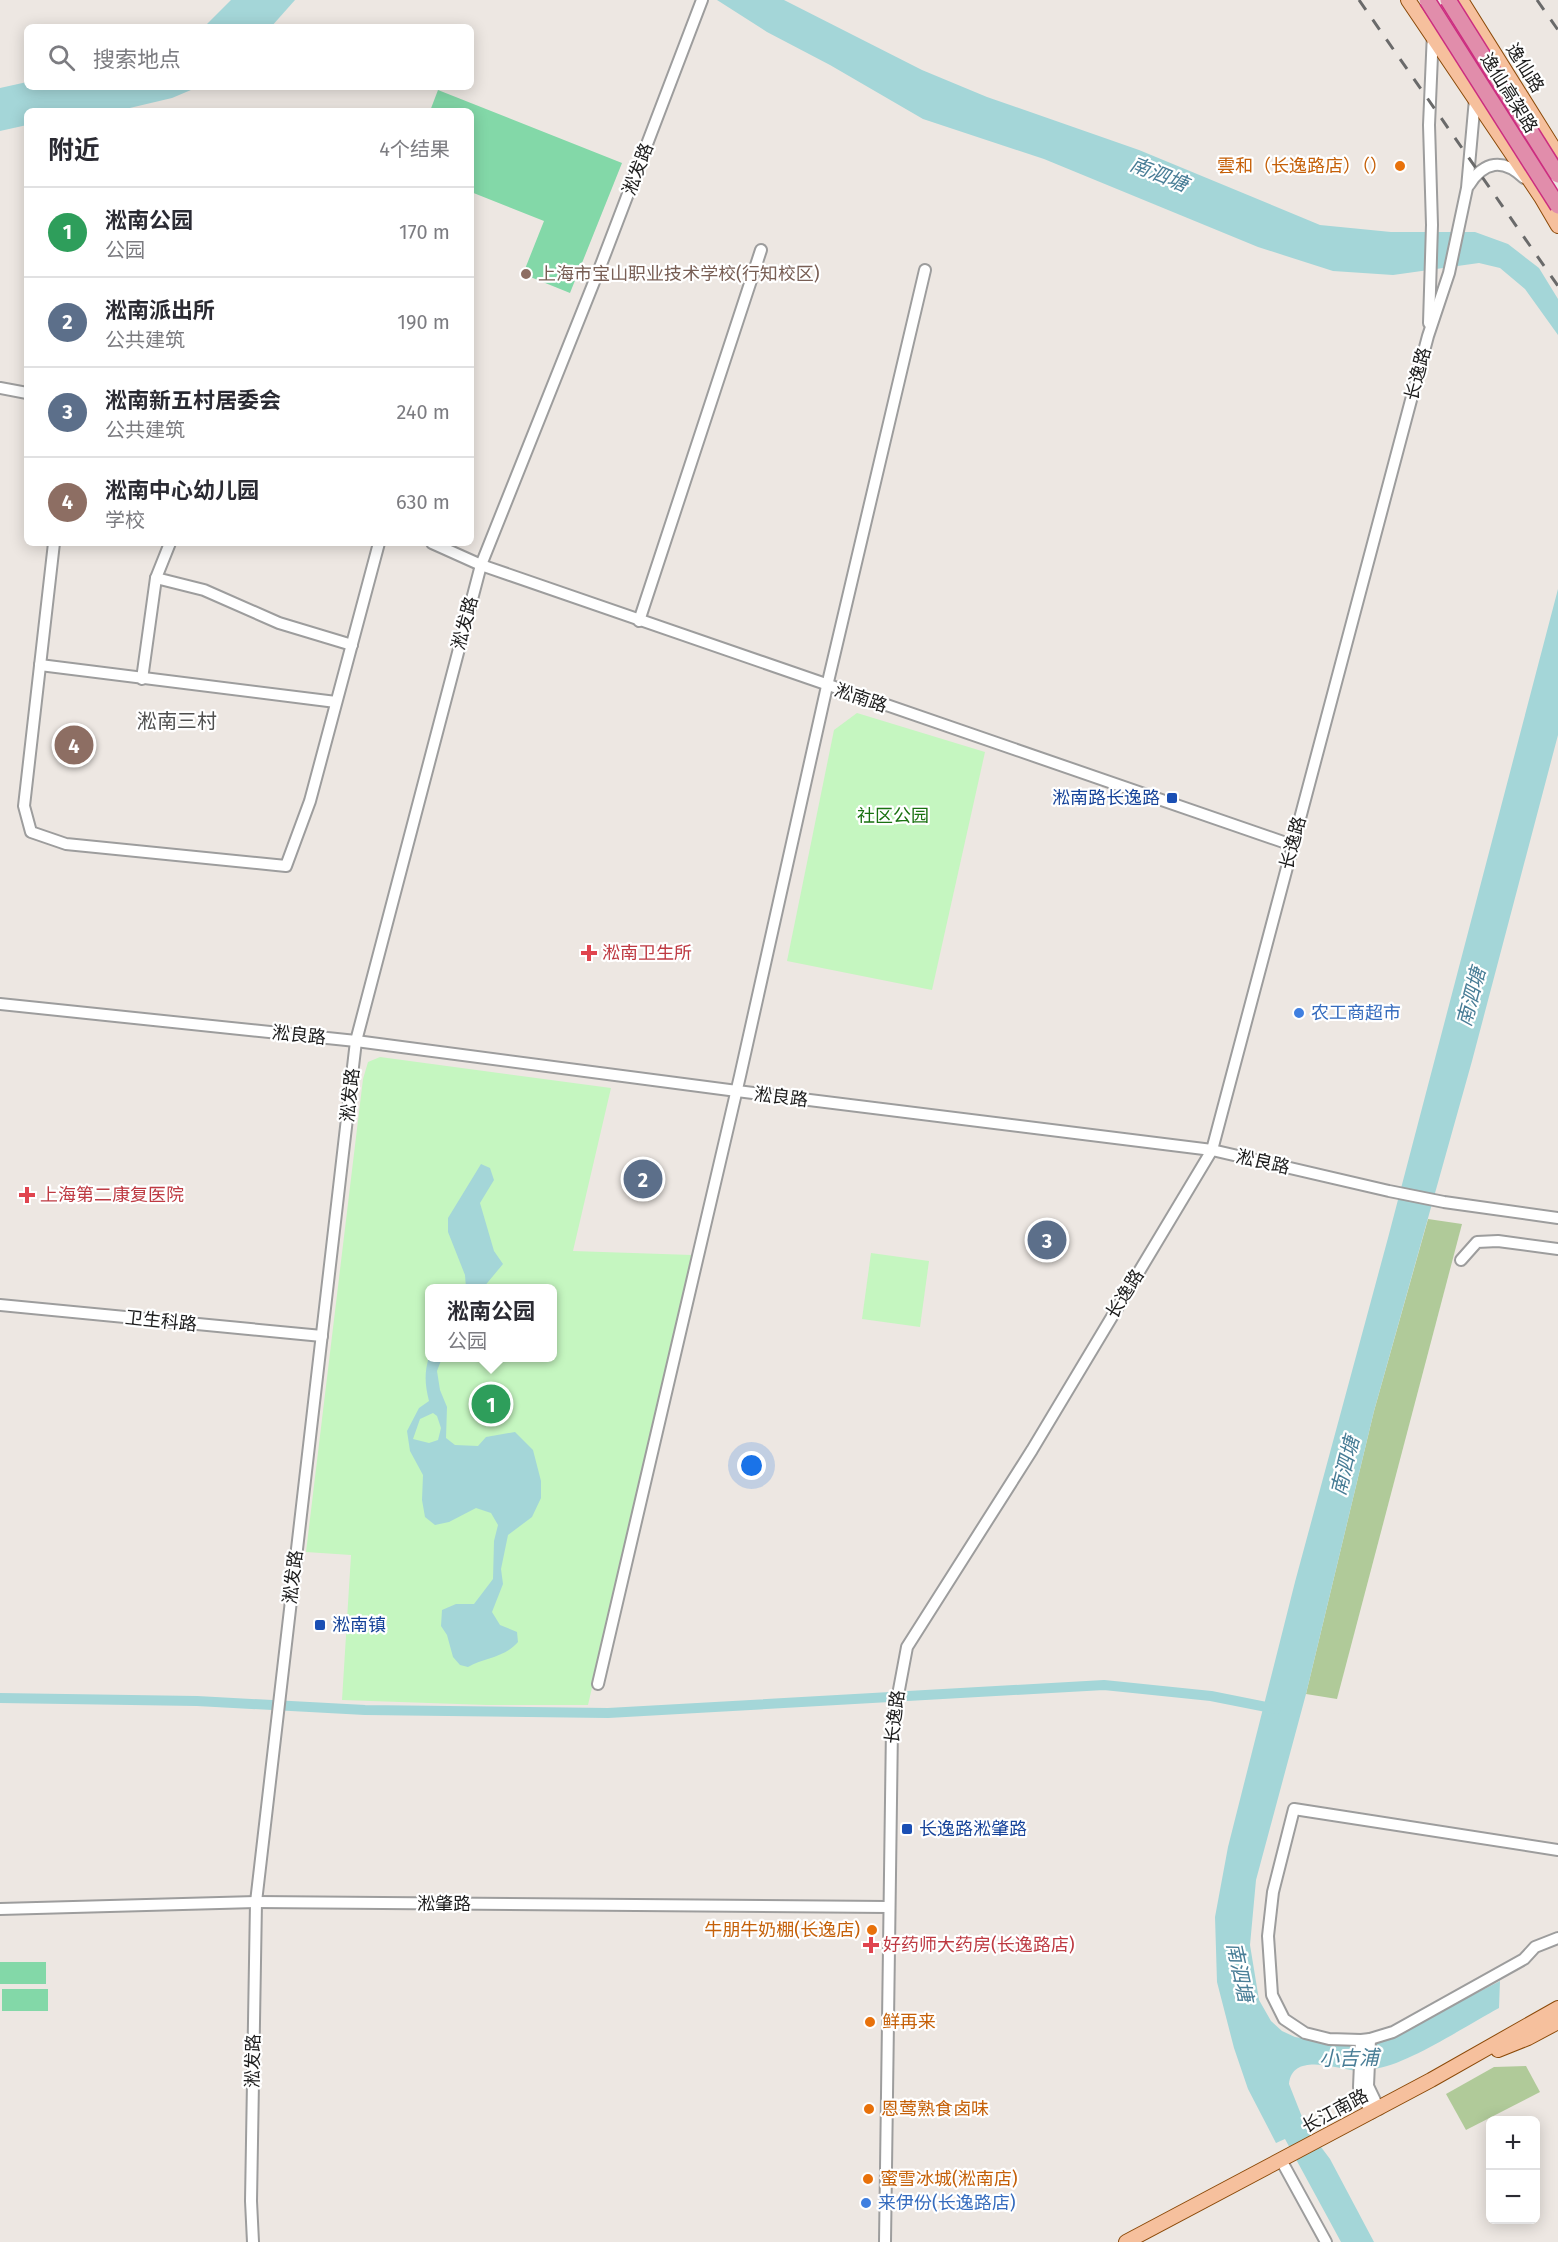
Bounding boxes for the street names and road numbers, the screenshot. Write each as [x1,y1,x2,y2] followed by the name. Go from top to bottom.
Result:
[1501,39,1549,97] street label: 逸仙路
[1476,49,1542,137] street label: 逸仙高架路
[618,140,658,198] street label: 淞发路
[1400,345,1436,403] street label: 长逸路
[447,594,483,652] street label: 淞发路
[832,679,890,717] street label: 淞南路
[1275,814,1311,872] street label: 长逸路
[271,1021,327,1049] street label: 淞良路
[336,1067,364,1123] street label: 淞发路
[753,1083,809,1111] street label: 淞良路
[1234,1145,1292,1179] street label: 淞良路
[1101,1265,1149,1323] street label: 长逸路
[124,1306,198,1336] street label: 卫生科路
[279,1549,307,1605] street label: 淞发路
[881,1689,909,1745] street label: 长逸路
[417,1893,471,1915] street label: 淞肇路
[242,2034,264,2088] street label: 淞发路
[1298,2084,1372,2138] street label: 长江南路

